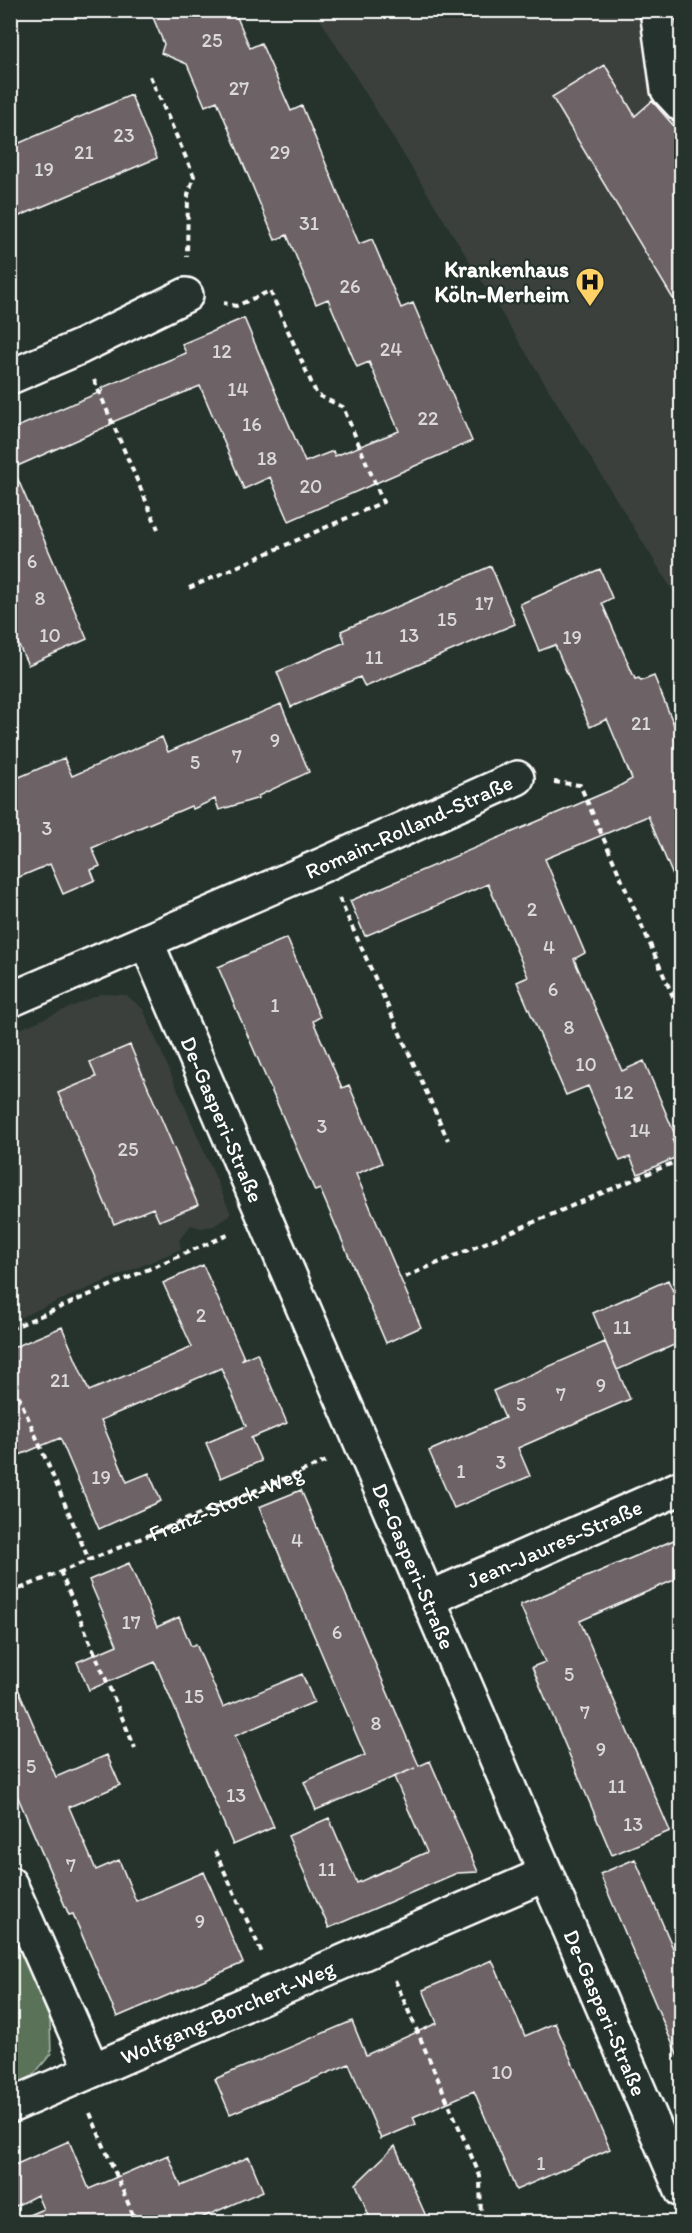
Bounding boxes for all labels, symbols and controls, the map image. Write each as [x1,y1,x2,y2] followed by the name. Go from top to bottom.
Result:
[201,28,223,52] house number: 25
[229,76,249,100] house number: 27
[113,123,135,147] house number: 23
[74,140,94,164] house number: 21
[270,140,290,164] house number: 29
[34,157,54,181] house number: 19
[299,211,319,235] house number: 31
[434,256,569,308] place label: Krankenhaus Köln-Merheim
[574,266,606,308] hospital icon: Krankenhaus Köln-Merheim
[339,274,361,298] house number: 26
[380,337,402,361] house number: 24
[212,339,232,363] house number: 12
[227,377,249,401] house number: 14
[417,406,439,430] house number: 22
[242,412,262,436] house number: 16
[257,446,277,470] house number: 18
[300,474,322,498] house number: 20
[27,549,37,573] house number: 6
[35,586,46,610] house number: 8
[474,591,494,615] house number: 17
[437,607,457,631] house number: 15
[39,623,61,647] house number: 10
[399,623,419,647] house number: 13
[562,625,582,649] house number: 19
[365,645,383,669] house number: 11
[631,711,651,735] house number: 21
[270,728,280,752] house number: 9
[232,744,242,768] house number: 7
[190,750,200,774] house number: 5
[301,769,517,885] street label: Romain-Rolland-Straße
[42,816,53,840] house number: 3
[527,897,538,921] house number: 2
[543,935,555,959] house number: 4
[548,977,558,1001] house number: 6
[270,993,280,1017] house number: 1
[564,1015,575,1039] house number: 8
[174,1032,270,1207] street label: De-Gasperi-Straße
[575,1052,597,1076] house number: 10
[614,1080,634,1104] house number: 12
[317,1114,328,1138] house number: 3
[629,1118,651,1142] house number: 14
[117,1137,139,1161] house number: 25
[196,1303,207,1327] house number: 2
[613,1315,631,1339] house number: 11
[50,1368,70,1392] house number: 21
[596,1373,606,1397] house number: 9
[556,1382,566,1406] house number: 7
[516,1392,526,1416] house number: 5
[496,1450,507,1474] house number: 3
[145,1459,308,1548] street label: Franz-Stock-Weg
[456,1459,466,1483] house number: 1
[91,1465,111,1489] house number: 19
[366,1479,461,1653] street label: De-Gasperi-Straße
[463,1493,646,1594] street label: Jean-Jaures-Straße
[291,1528,303,1552] house number: 4
[121,1610,141,1634] house number: 17
[332,1620,342,1644] house number: 6
[564,1662,574,1686] house number: 5
[184,1684,204,1708] house number: 15
[580,1700,590,1724] house number: 7
[371,1711,382,1735] house number: 8
[596,1737,606,1761] house number: 9
[26,1754,36,1778] house number: 5
[608,1774,626,1798] house number: 11
[226,1783,246,1807] house number: 13
[623,1812,643,1836] house number: 13
[66,1853,76,1877] house number: 7
[318,1857,336,1881] house number: 11
[195,1909,205,1933] house number: 9
[558,1926,653,2100] street label: De-Gasperi-Straße
[116,1954,340,2071] street label: Wolfgang-Borchert-Weg
[491,2060,513,2084] house number: 10
[536,2151,546,2175] house number: 1

